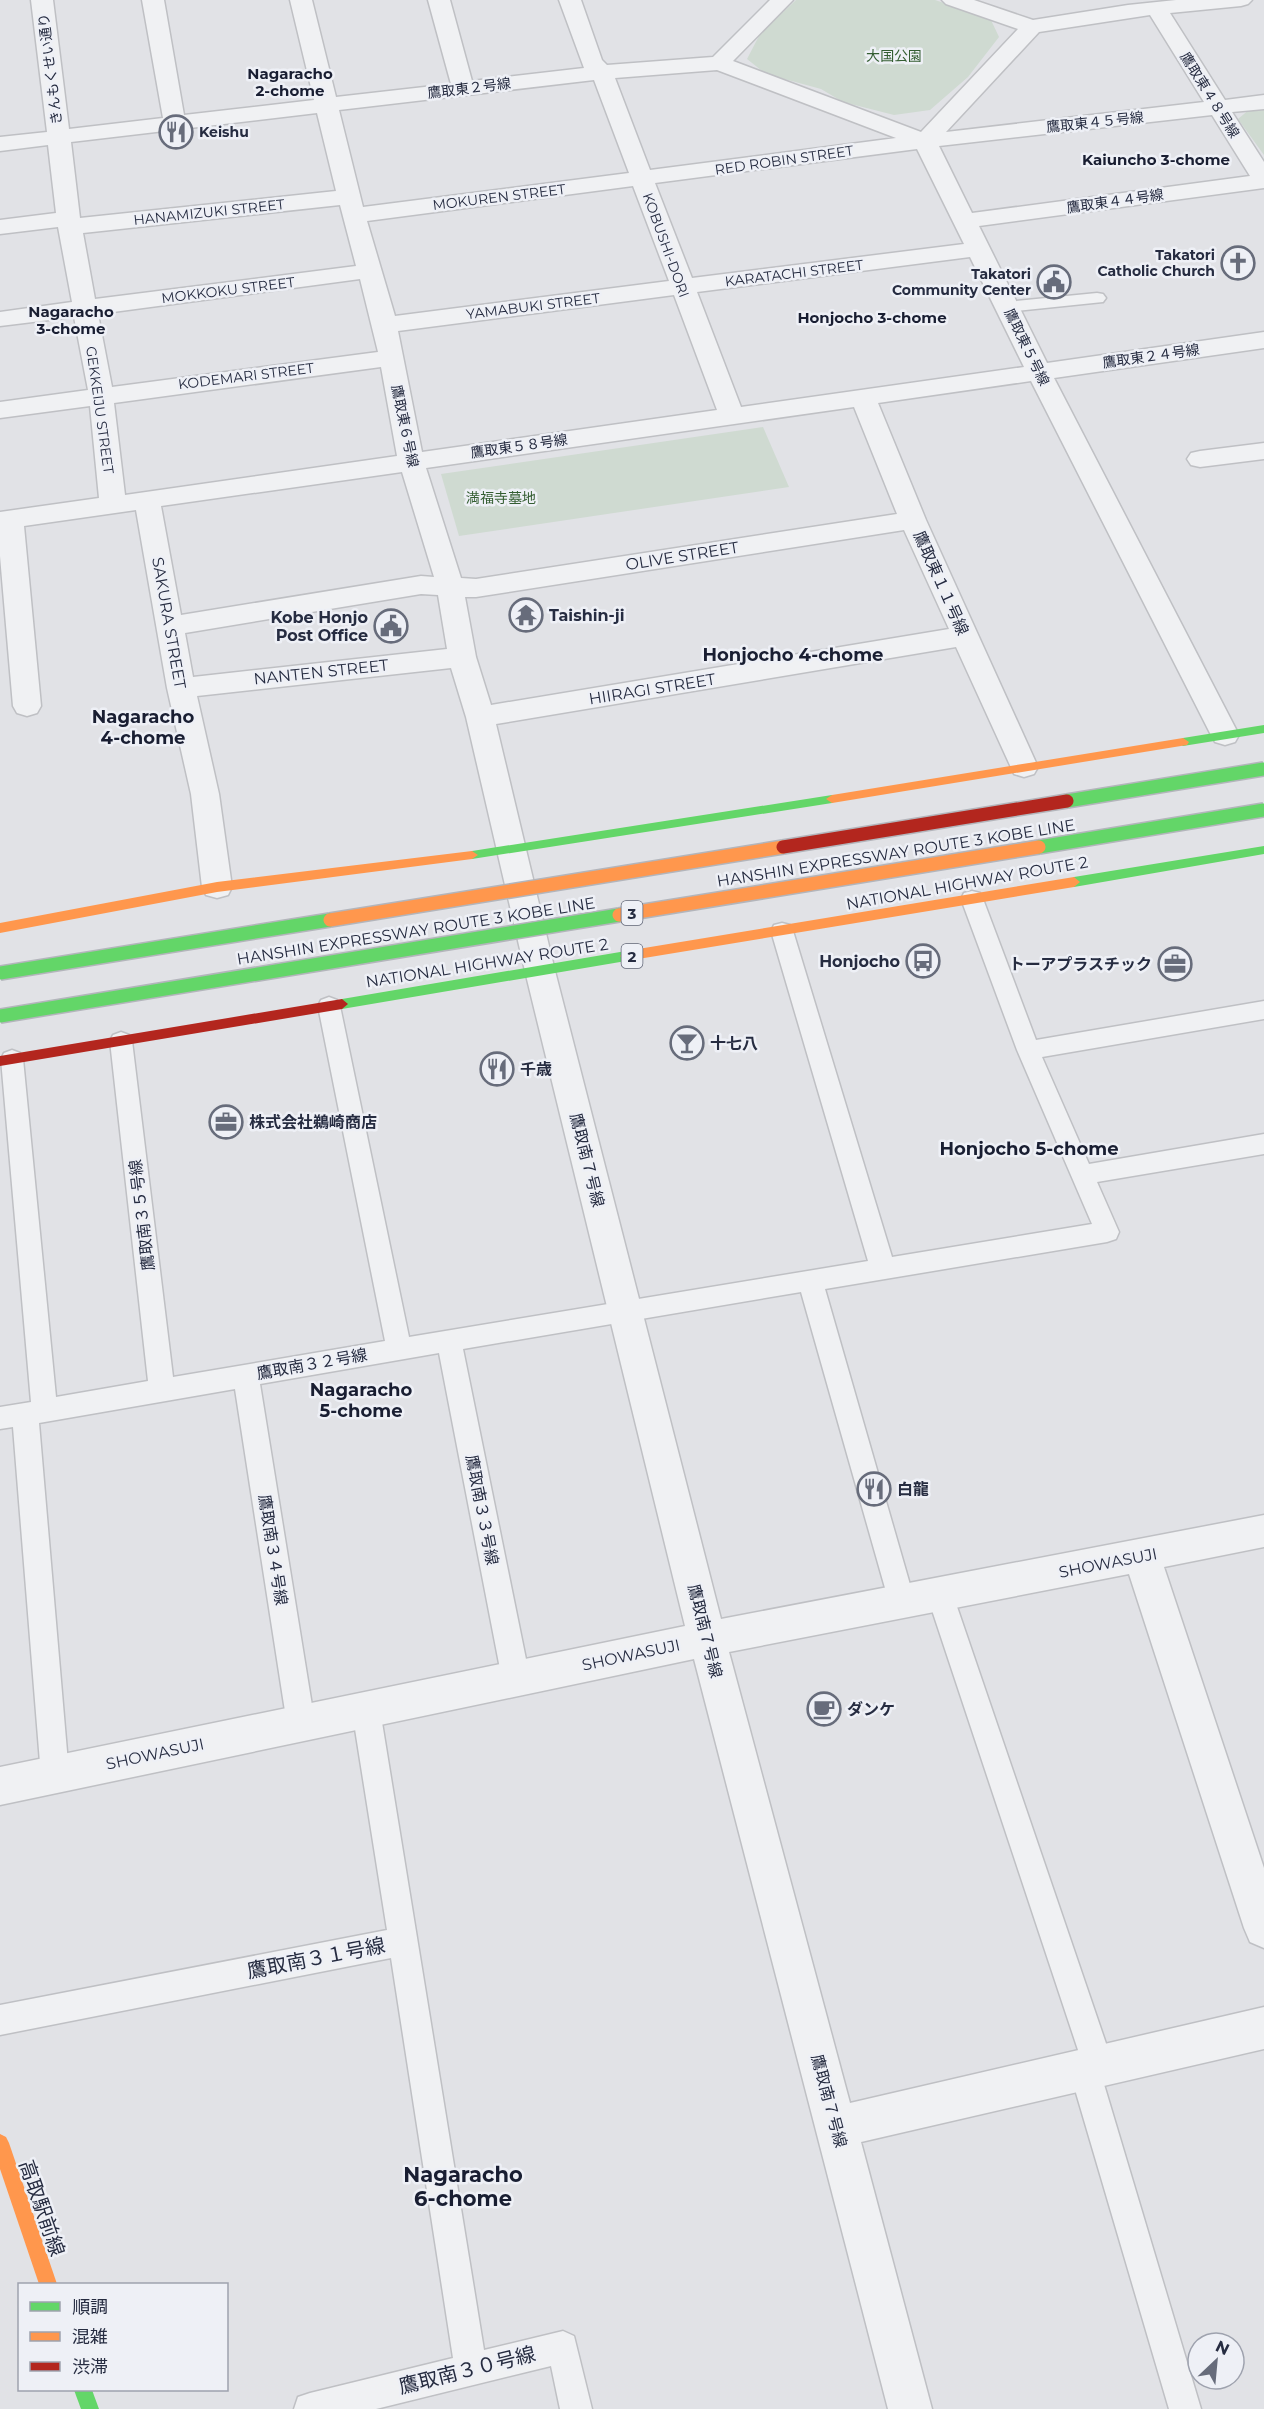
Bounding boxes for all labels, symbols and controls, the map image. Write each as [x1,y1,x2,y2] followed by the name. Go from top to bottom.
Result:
[34,12,66,126] street label: きんもくせい通り
[866,47,922,65] park label: 大国公園
[1176,49,1244,141] street label: 鷹取東４８号線
[247,64,333,100] district label: Nagaracho 2-chome
[426,74,512,102] street label: 鷹取東２号線
[1045,108,1145,136] street label: 鷹取東４５号線
[158,114,194,150] restaurant icon: Keishu
[199,123,249,141] place label: Keishu
[714,141,854,179] street label: RED ROBIN STREET
[1082,150,1230,169] district label: Kaiuncho 3-chome
[431,180,567,214] street label: MOKUREN STREET
[1065,185,1165,217] street label: 鷹取東４４号線
[639,190,693,300] street label: KOBUSHI-DORI
[133,195,285,229] street label: HANAMIZUKI STREET
[1220,245,1256,281] church icon: Takatori Catholic Church
[1097,246,1215,280] place label: Takatori Catholic Church
[724,256,864,290] street label: KARATACHI STREET
[1036,264,1072,300] public building icon: Takatori Community Center
[892,265,1031,299] place label: Takatori Community Center
[160,273,296,307] street label: MOKKOKU STREET
[465,289,601,323] street label: YAMABUKI STREET
[28,302,114,338] district label: Nagaracho 3-chome
[1000,305,1054,389] street label: 鷹取東５号線
[797,308,947,327] district label: Honjocho 3-chome
[1101,340,1201,372] street label: 鷹取東２４号線
[82,345,118,475] street label: GEKKEIJU STREET
[177,359,315,393] street label: KODEMARI STREET
[387,383,423,469] street label: 鷹取東６号線
[469,430,569,462] street label: 鷹取東５８号線
[466,489,536,507] park label: 満福寺墓地
[910,528,972,638] street label: 鷹取東１１号線
[624,538,741,574] street label: OLIVE STREET
[148,556,190,691] street label: SAKURA STREET
[508,597,544,633] temple icon: Taishin-ji
[549,606,624,625] place label: Taishin-ji
[271,608,368,645] place label: Kobe Honjo Post Office
[373,608,409,644] public building icon: Kobe Honjo Post Office
[703,644,883,666] district label: Honjocho 4-chome
[253,655,390,689] street label: NANTEN STREET
[587,669,717,708] street label: HIIRAGI STREET
[92,706,194,749] district label: Nagaracho 4-chome
[715,815,1077,891] street label: HANSHIN EXPRESSWAY ROUTE 3 KOBE LINE
[845,852,1089,914] street label: NATIONAL HIGHWAY ROUTE 2
[235,893,597,969] street label: HANSHIN EXPRESSWAY ROUTE 3 KOBE LINE
[622,901,642,925] road number: 3
[364,934,610,992] street label: NATIONAL HIGHWAY ROUTE 2
[905,943,941,979] bus stop icon: Honjocho
[622,944,642,968] road number: 2
[1157,946,1193,982] office icon: トーアプラスチック
[819,952,900,971] place label: Honjocho
[1009,955,1152,974] place label: トーアプラスチック
[669,1025,705,1061] bar icon: 十七八
[710,1034,758,1053] place label: 十七八
[479,1051,515,1087] restaurant icon: 千歳
[520,1060,552,1079] place label: 千歳
[208,1104,244,1140] office icon: 株式会社鵜崎商店
[566,1111,608,1209] street label: 鷹取南７号線
[249,1113,377,1132] place label: 株式会社鵜崎商店
[939,1138,1119,1160] district label: Honjocho 5-chome
[126,1158,158,1272] street label: 鷹取南３５号線
[255,1345,369,1383] street label: 鷹取南３２号線
[310,1379,412,1422] district label: Nagaracho 5-chome
[462,1453,502,1567] street label: 鷹取南３３号線
[856,1471,892,1507] restaurant icon: 白龍
[897,1480,929,1499] place label: 白龍
[255,1493,291,1607] street label: 鷹取南３４号線
[1057,1544,1159,1582] street label: SHOWASUJI
[684,1582,726,1680] street label: 鷹取南７号線
[580,1635,682,1675] street label: SHOWASUJI
[806,1691,842,1727] cafe icon: ダンケ
[847,1700,895,1719] place label: ダンケ
[104,1734,206,1774] street label: SHOWASUJI
[245,1933,387,1983] street label: 鷹取南３１号線
[807,2052,851,2150] street label: 鷹取南７号線
[14,2157,70,2259] street label: 高取駅前線
[403,2162,523,2211] district label: Nagaracho 6-chome
[18,2283,228,2391] legend
[72,2296,108,2318] text: 順調
[72,2326,108,2348] text: 混雑
[1186,2331,1246,2391] north arrow
[1212,2337,1232,2359] text: N
[396,2341,538,2399] street label: 鷹取南３０号線
[72,2356,108,2378] text: 渋滞

